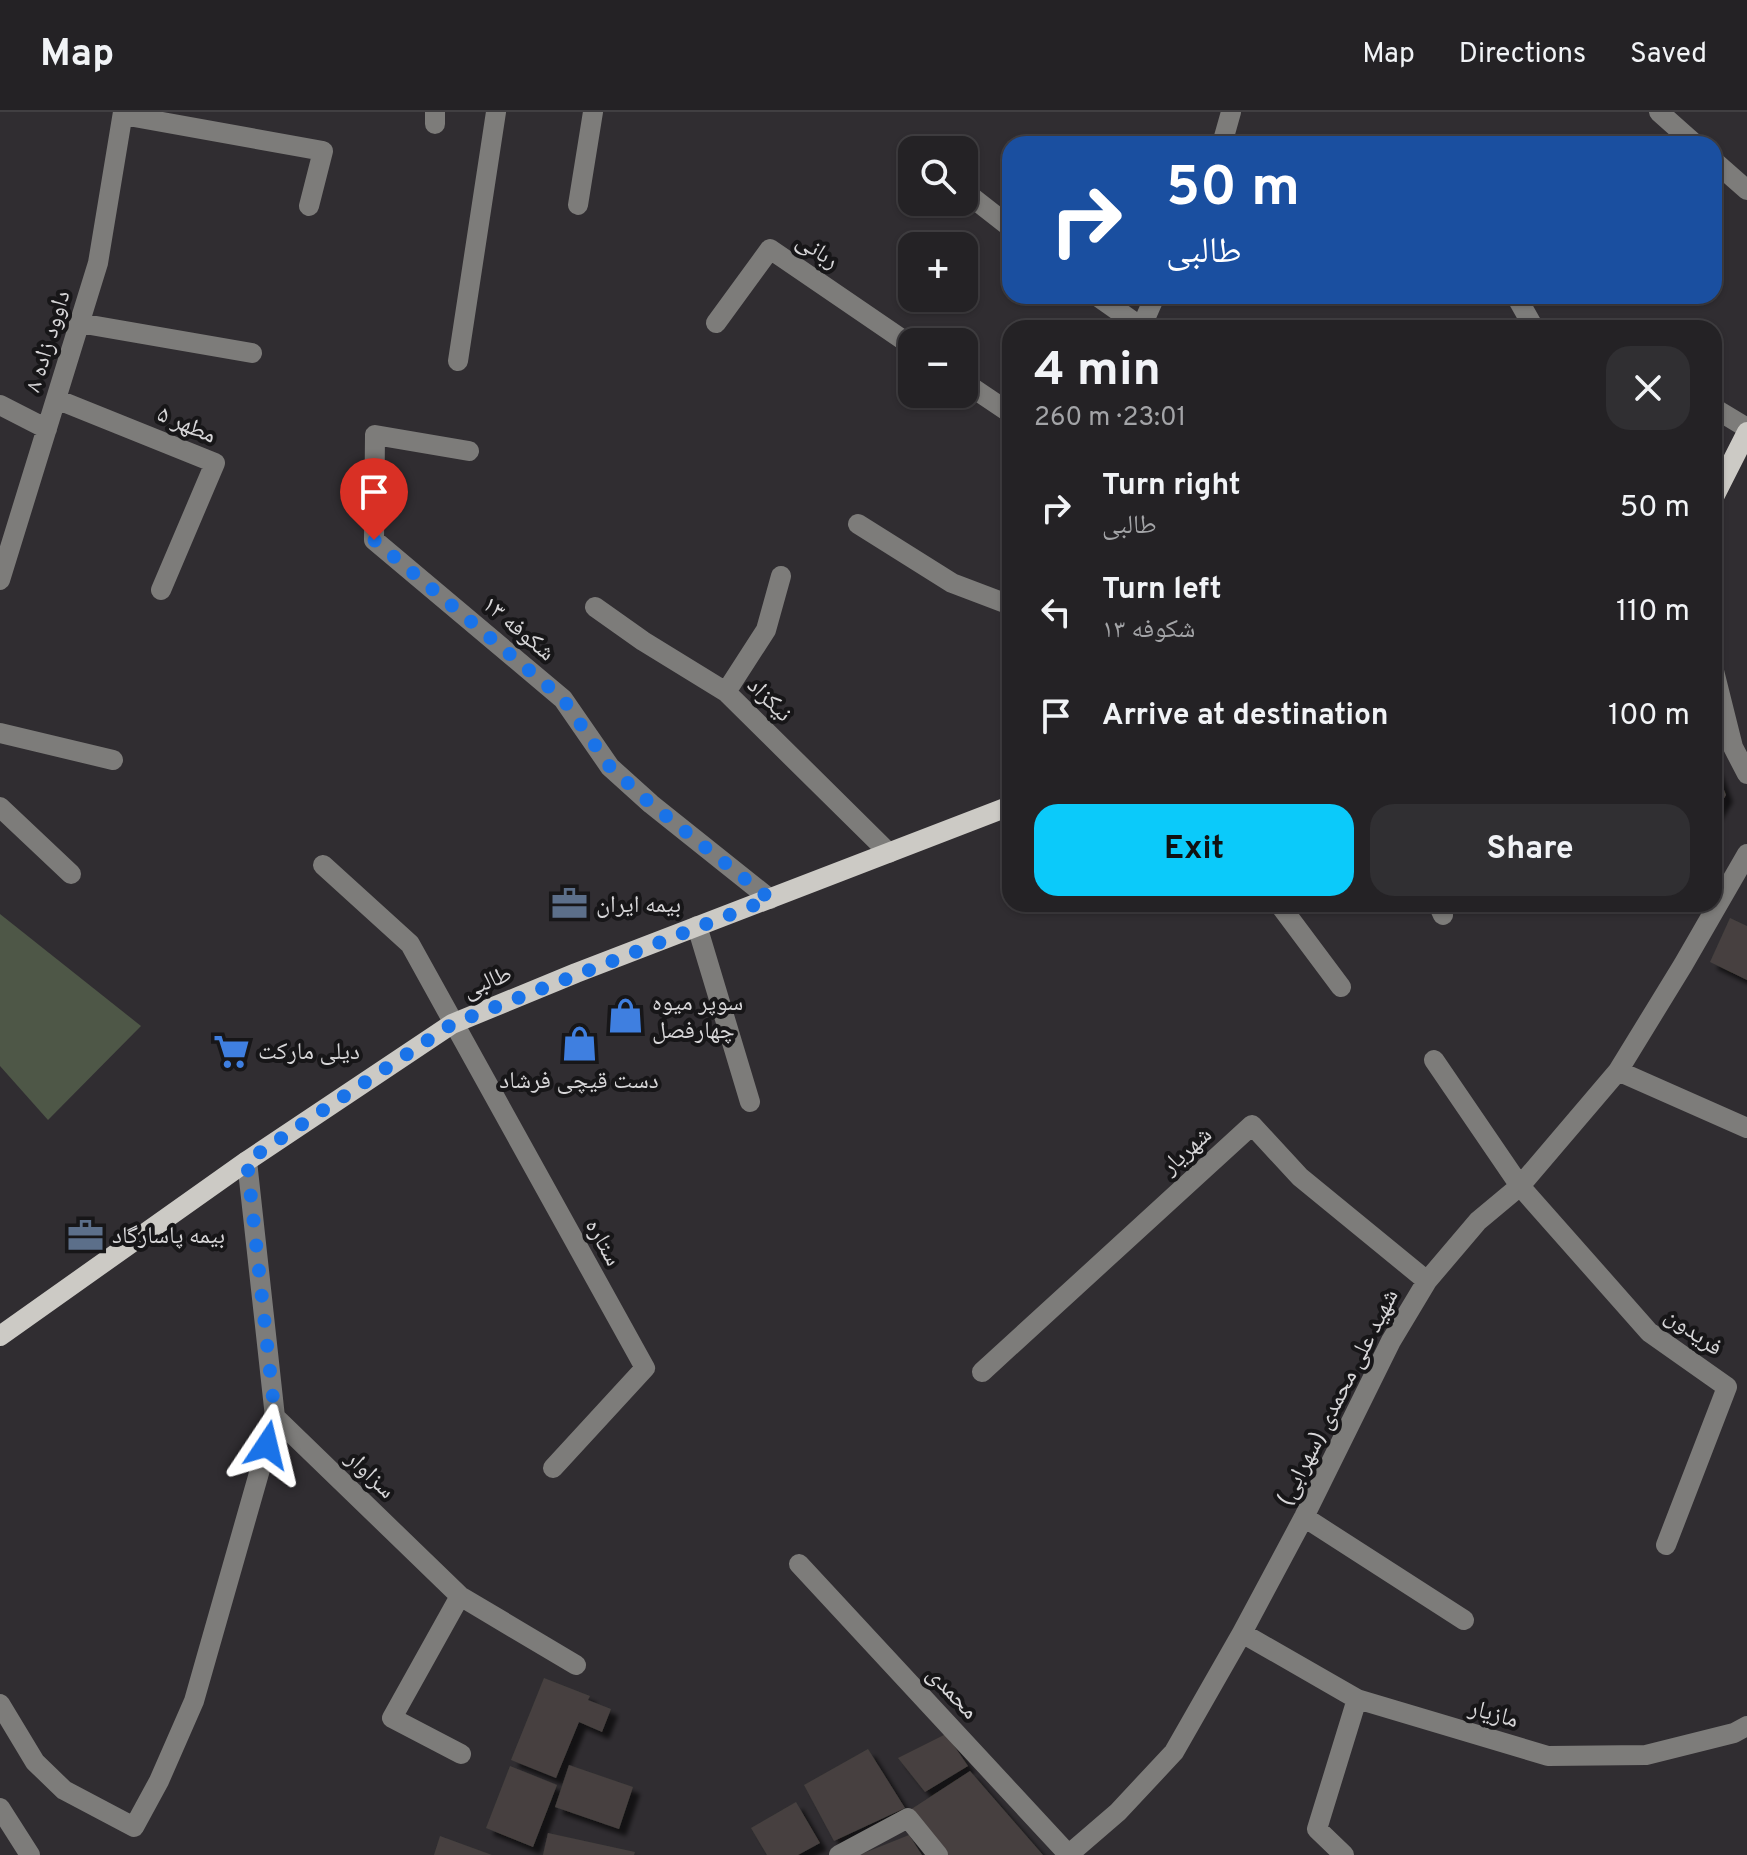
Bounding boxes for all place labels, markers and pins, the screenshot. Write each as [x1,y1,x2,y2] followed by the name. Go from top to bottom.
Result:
[340,458,408,540] pin
[551,885,589,923] office icon: بیمه ایران
[596,891,681,921] place label: بیمه ایران
[652,989,743,1047] place label: سوپر میوه چهارفصل
[607,997,645,1035] shop icon: سوپر میوه چهارفصل
[560,1024,598,1062] shop icon: دست قیچی فرشاد
[213,1032,251,1070] supermarket icon: دیلی مارکت
[258,1038,360,1068] place label: دیلی مارکت
[499,1067,659,1097] place label: دست قیچی فرشاد
[67,1216,105,1254] office icon: بیمه پاسارگاد
[112,1222,225,1252] place label: بیمه پاسارگاد

